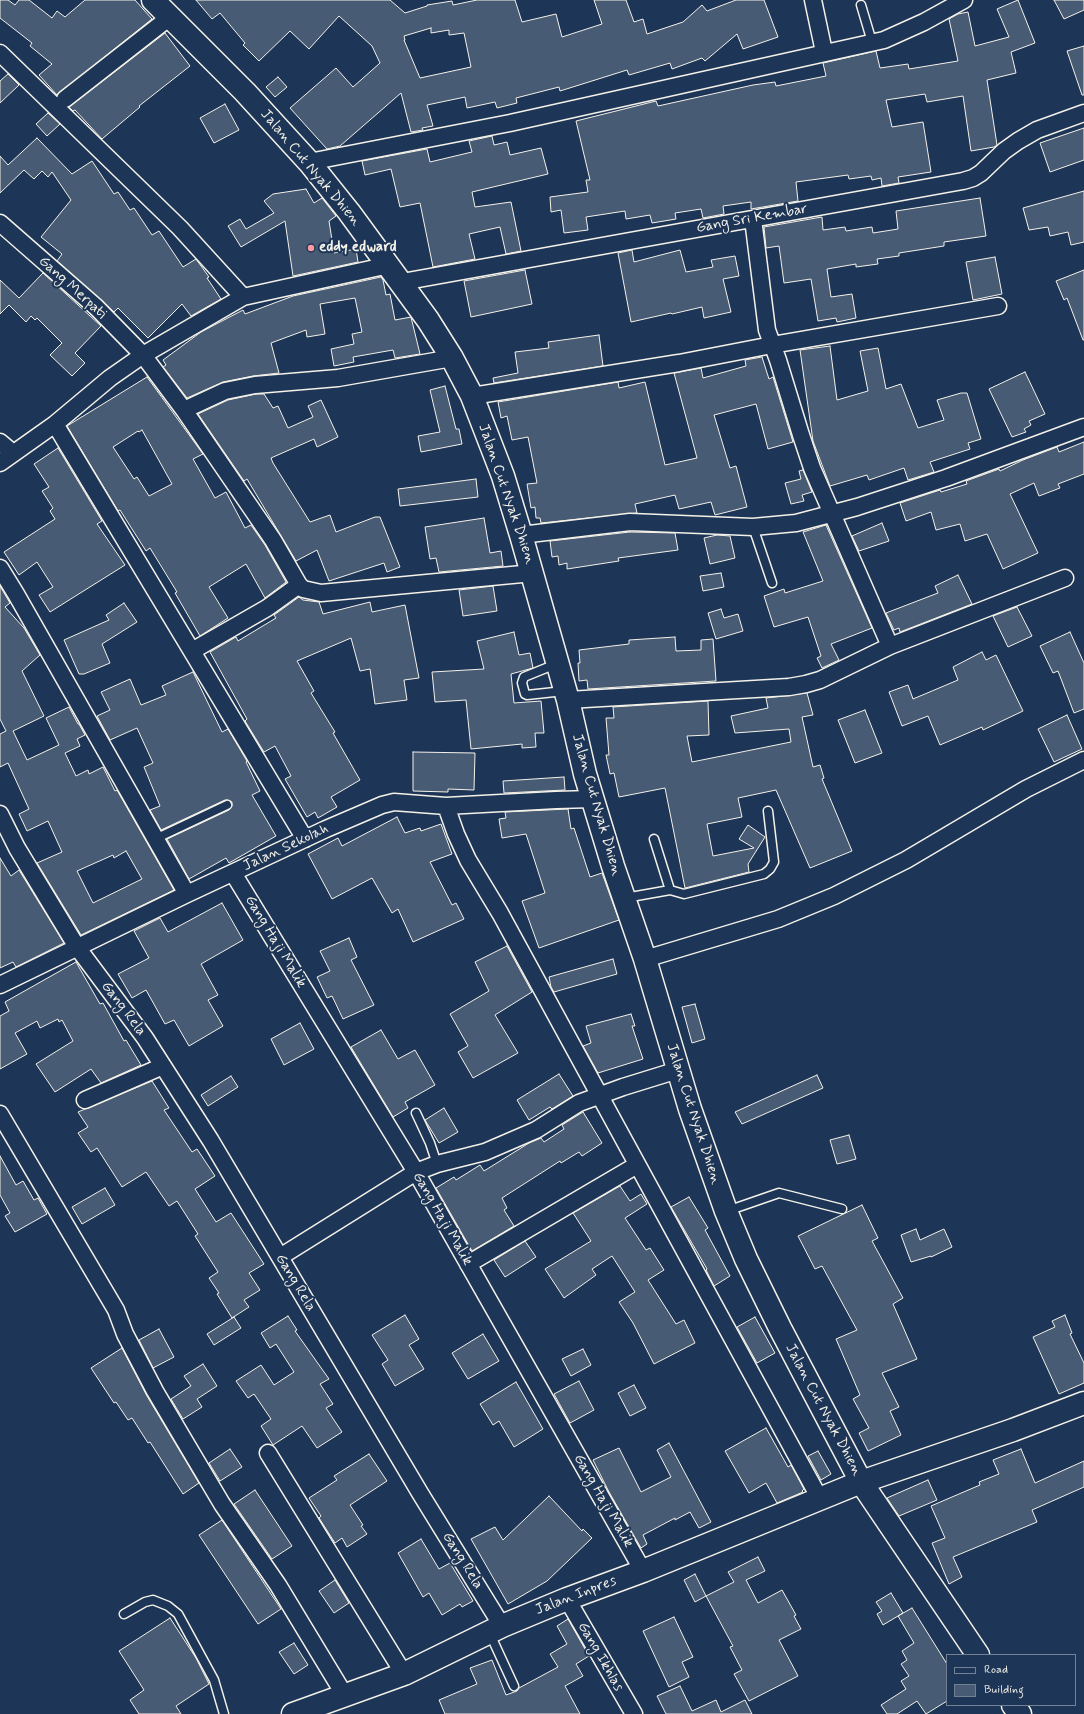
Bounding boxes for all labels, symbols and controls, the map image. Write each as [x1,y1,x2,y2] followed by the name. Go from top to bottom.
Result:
[256,106,364,230] street label: Jalan Cut Nyak Dhien
[695,200,809,238] street label: Gang Sri Kembar
[319,239,397,257] place label: eddy edward
[306,243,316,253] marker: eddy edward
[34,253,110,323] street label: Gang Merpati
[474,422,538,566] street label: Jalan Cut Nyak Dhien
[567,732,625,878] street label: Jalan Cut Nyak Dhien
[240,820,332,876] street label: Jalan Sekolah
[240,892,310,992] street label: Gang Haji Malik
[97,978,149,1040] street label: Gang Rela
[662,1041,724,1187] street label: Jalan Cut Nyak Dhien
[408,1169,476,1269] street label: Gang Haji Malik
[271,1251,319,1315] street label: Gang Rela
[781,1341,865,1479] street label: Jalan Cut Nyak Dhien
[569,1451,637,1551] street label: Gang Haji Malik
[437,1529,487,1593] street label: Gang Rela
[533,1572,619,1620] street label: Jalan Inpres
[573,1619,627,1695] street label: Gang Ikhlas
[946,1654,1076,1706] legend
[984,1662,1008,1678] text: Road
[984,1682,1024,1698] text: Building

